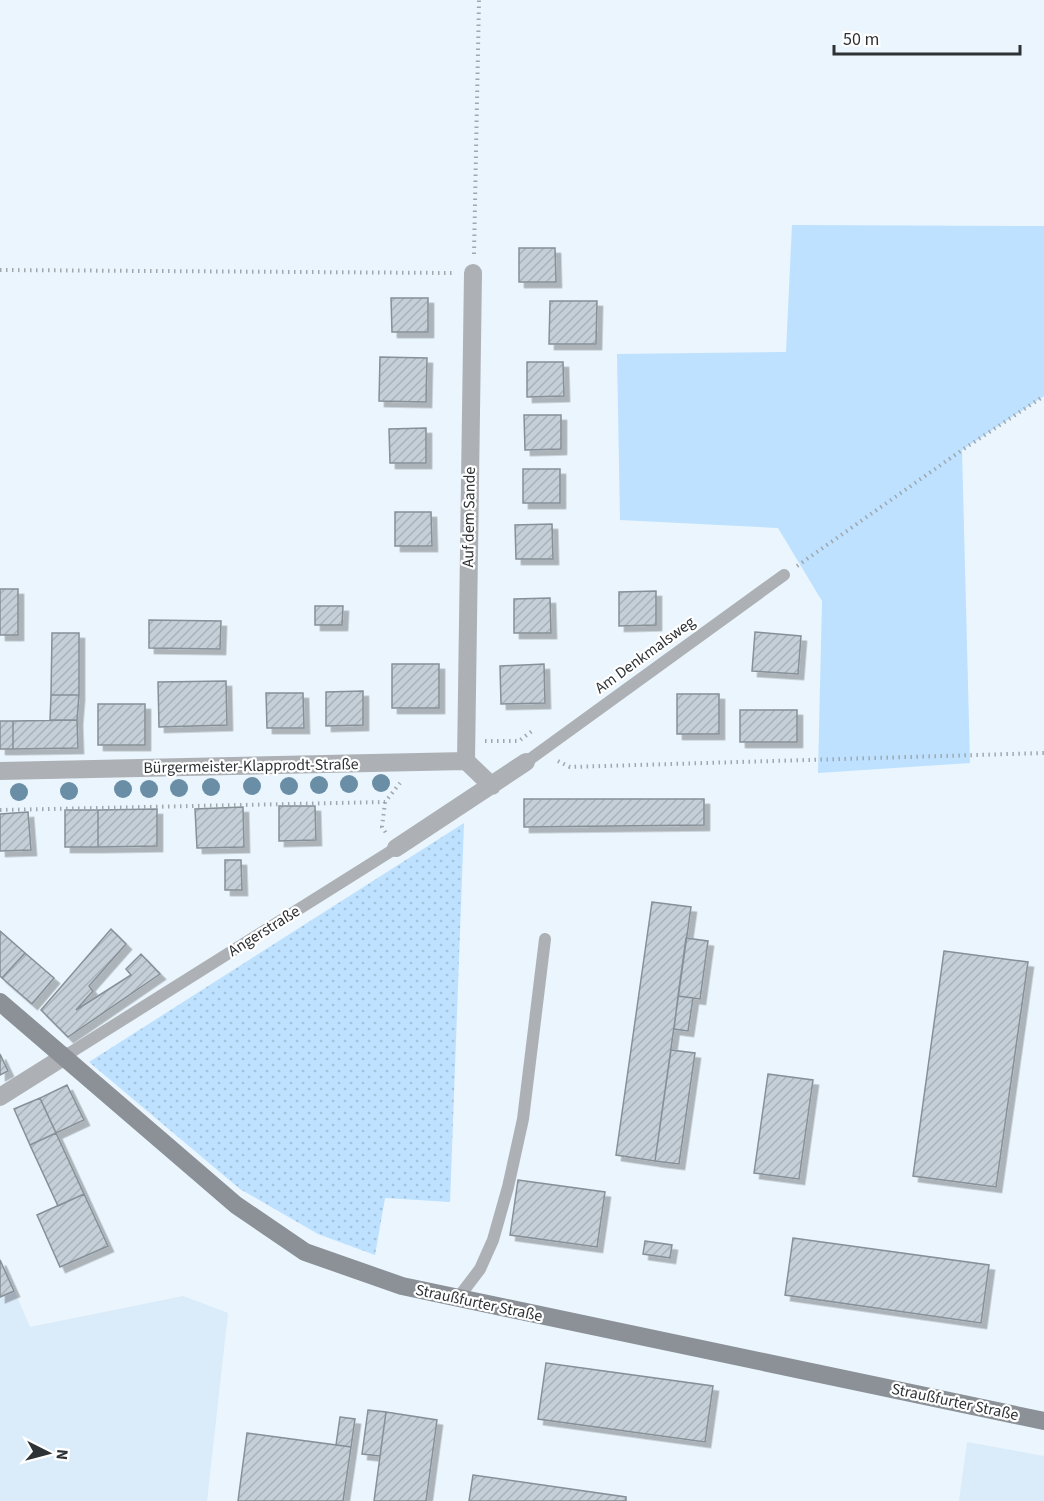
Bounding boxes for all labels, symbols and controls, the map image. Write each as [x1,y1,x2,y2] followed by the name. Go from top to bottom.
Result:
[834,18,1020,56] scale bar
[843,27,879,52] text: 50 m
[457,466,481,567] street label: Auf dem Sande
[590,611,700,699] street label: Am Denkmalsweg
[143,753,359,779] street label: Bürgermeister-Klapprodt-Straße
[224,900,304,962] street label: Angerstraße
[413,1279,545,1327] street label: Straußfurter Straße
[889,1378,1021,1426] street label: Straußfurter Straße
[18,1423,78,1483] north arrow
[50,1448,73,1461] text: N

